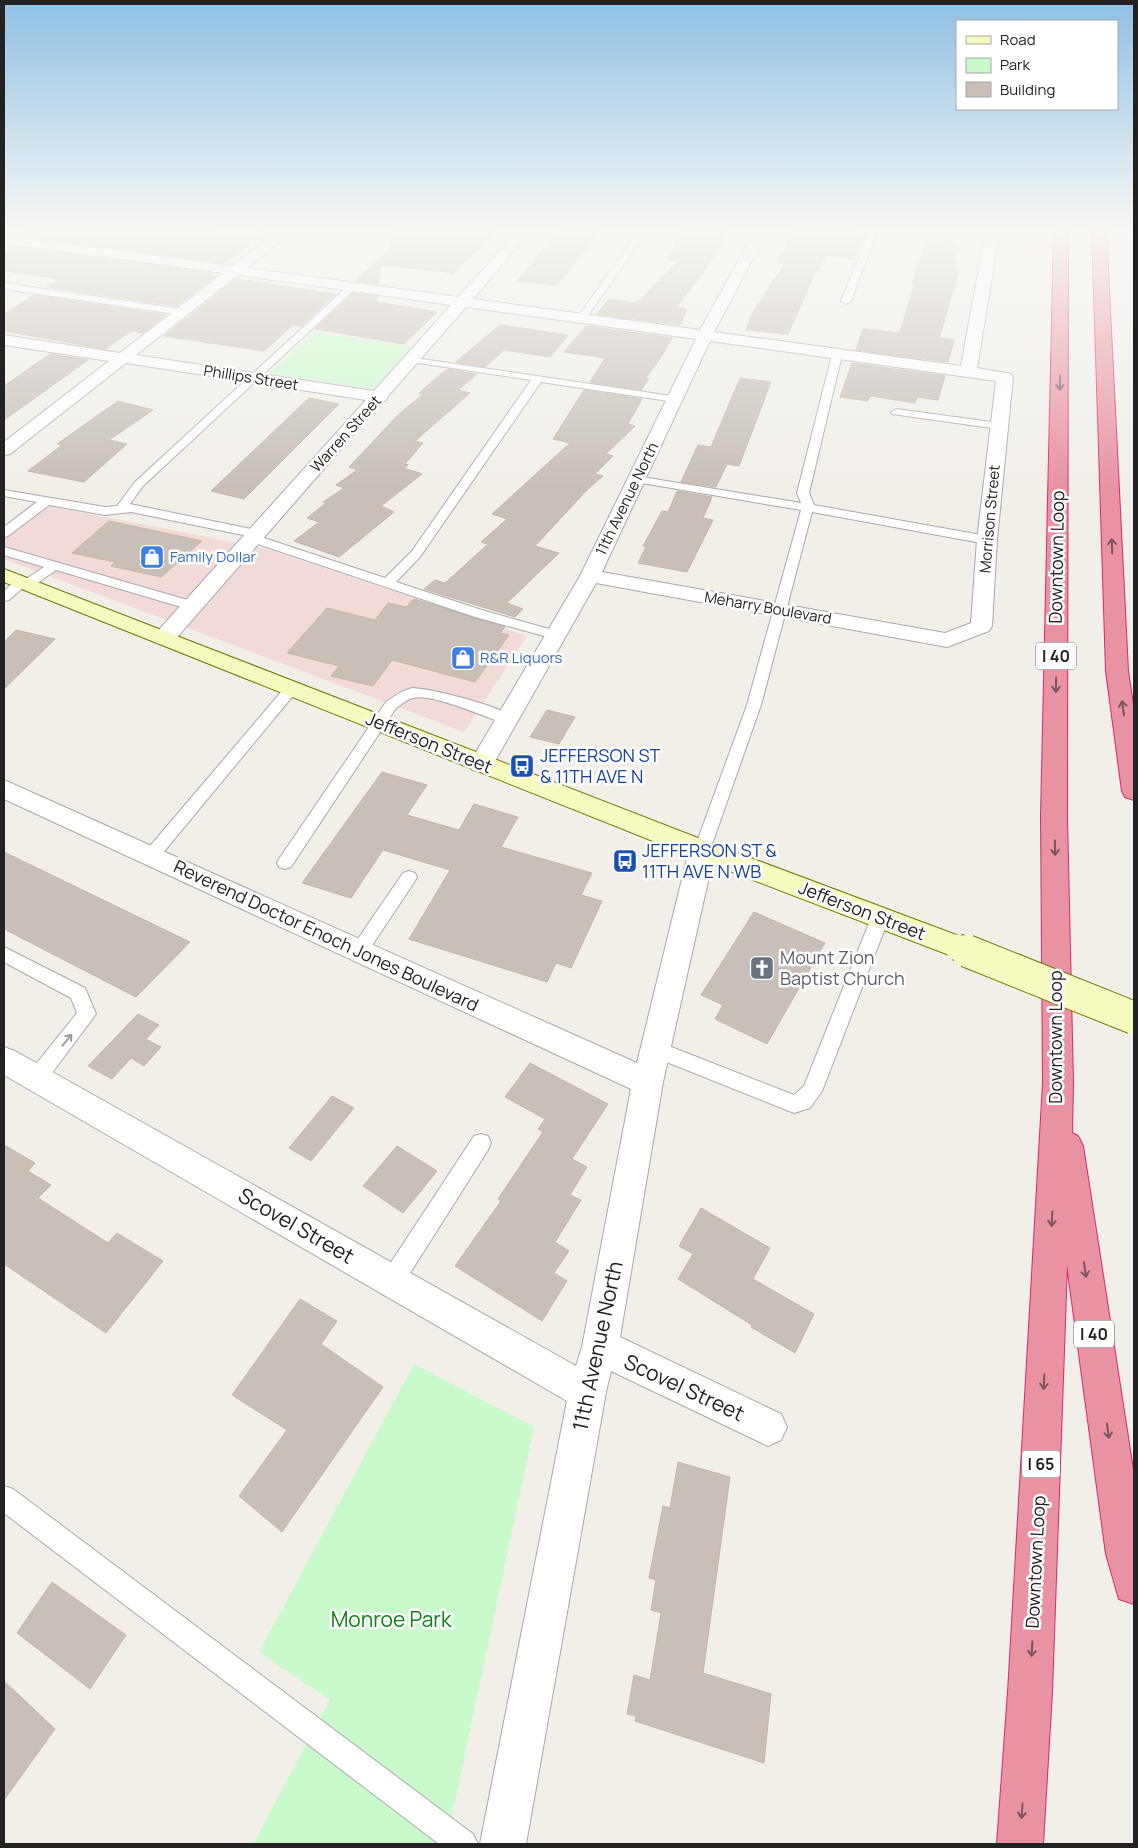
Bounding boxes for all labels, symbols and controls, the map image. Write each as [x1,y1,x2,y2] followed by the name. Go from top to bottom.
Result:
[956,20,1118,110] legend
[1000,29,1036,50] text: Road
[1000,54,1030,75] text: Park
[1000,79,1055,100] text: Building
[202,360,300,395] street label: Phillips Street
[1055,375,1064,391] one-way arrow
[305,391,386,477] street label: Warren Street
[590,439,663,559] street label: 11th Avenue North
[974,464,1005,574] street label: Morrison Street
[1043,490,1069,624] street label: Downtown Loop
[1108,539,1117,555] one-way arrow
[139,544,165,570] shop icon: Family Dollar
[170,546,257,567] place label: Family Dollar
[703,586,833,629] street label: Meharry Boulevard
[1036,642,1076,669] road number: I 40
[450,645,476,671] shop icon: R&R Liquors
[480,647,563,668] place label: R&R Liquors
[1051,677,1061,693] one-way arrow
[1117,701,1127,717] one-way arrow
[363,706,496,778] street label: Jefferson Street
[540,743,660,788] place label: JEFFERSON ST & 11TH AVE N
[509,753,535,779] bus stop icon: JEFFERSON ST & 11TH AVE N
[642,838,777,883] place label: JEFFERSON ST & 11TH AVE N WB
[1050,840,1060,856] one-way arrow
[612,848,638,874] bus stop icon: JEFFERSON ST & 11TH AVE N WB
[170,854,483,1017] street label: Reverend Doctor Enoch Jones Boulevard
[795,875,929,945] street label: Jefferson Street
[780,945,905,990] place label: Mount Zion Baptist Church
[749,955,775,981] church icon: Mount Zion Baptist Church
[1043,970,1067,1104] street label: Downtown Loop
[61,1034,72,1047] one-way arrow
[233,1181,360,1270] street label: Scovel Street
[1047,1211,1056,1227] one-way arrow
[565,1258,629,1433] street label: 11th Avenue North
[1080,1262,1090,1278] one-way arrow
[1074,1320,1114,1348] road number: I 40
[620,1347,749,1427] street label: Scovel Street
[1040,1373,1049,1389] one-way arrow
[1104,1422,1114,1438] one-way arrow
[1022,1450,1060,1478] road number: I 65
[1020,1495,1050,1629] street label: Downtown Loop
[331,1605,452,1633] park label: Monroe Park
[1028,1640,1037,1656] one-way arrow
[1018,1803,1027,1819] one-way arrow

